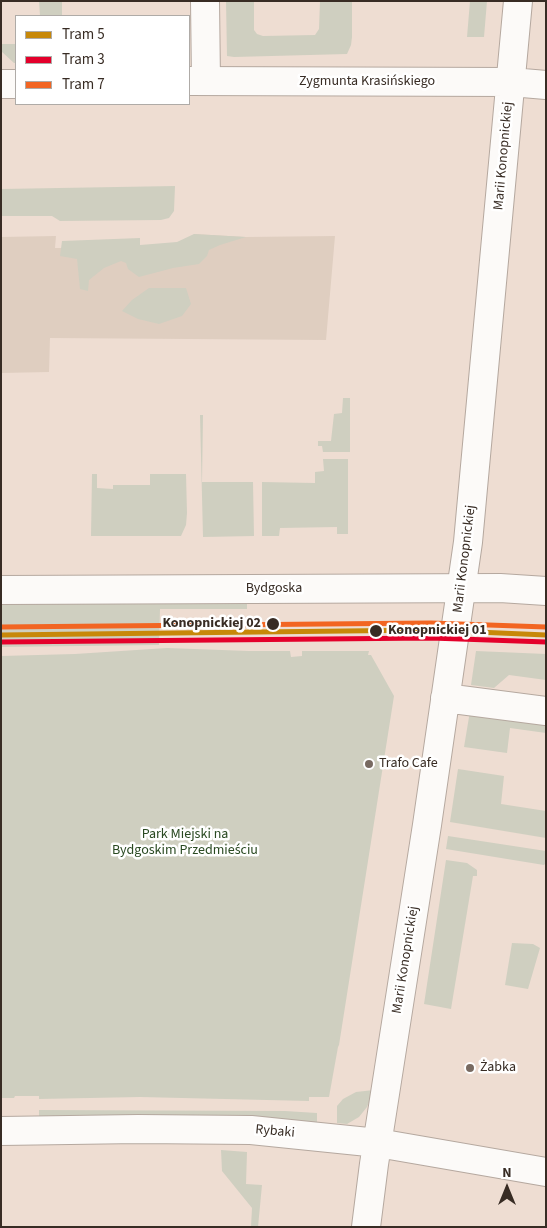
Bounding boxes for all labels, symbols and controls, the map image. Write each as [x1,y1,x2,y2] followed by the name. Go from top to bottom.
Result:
[15,15,190,105] legend
[62,24,105,45] text: Tram 5
[62,49,105,70] text: Tram 3
[62,74,105,95] text: Tram 7
[299,74,435,90] street label: Zygmunta Krasińskiego
[491,101,517,211] street label: Marii Konopnickiej
[450,504,480,614] street label: Marii Konopnickiej
[246,581,302,597] street label: Bydgoska
[162,616,261,632] place label: Konopnickiej 02
[265,616,281,632] marker: Konopnickiej 02
[368,623,384,639] marker: Konopnickiej 01
[388,623,487,639] place label: Konopnickiej 01
[379,756,438,772] place label: Trafo Cafe
[363,758,375,770] marker: Trafo Cafe
[112,827,258,860] park label: Park Miejski na Bydgoskim Przedmieściu
[389,905,423,1015] street label: Marii Konopnickiej
[480,1060,516,1076] place label: Żabka
[464,1062,476,1074] marker: Żabka
[255,1122,295,1142] street label: Rybaki
[482,1163,532,1213] north arrow
[502,1163,512,1183] text: N

